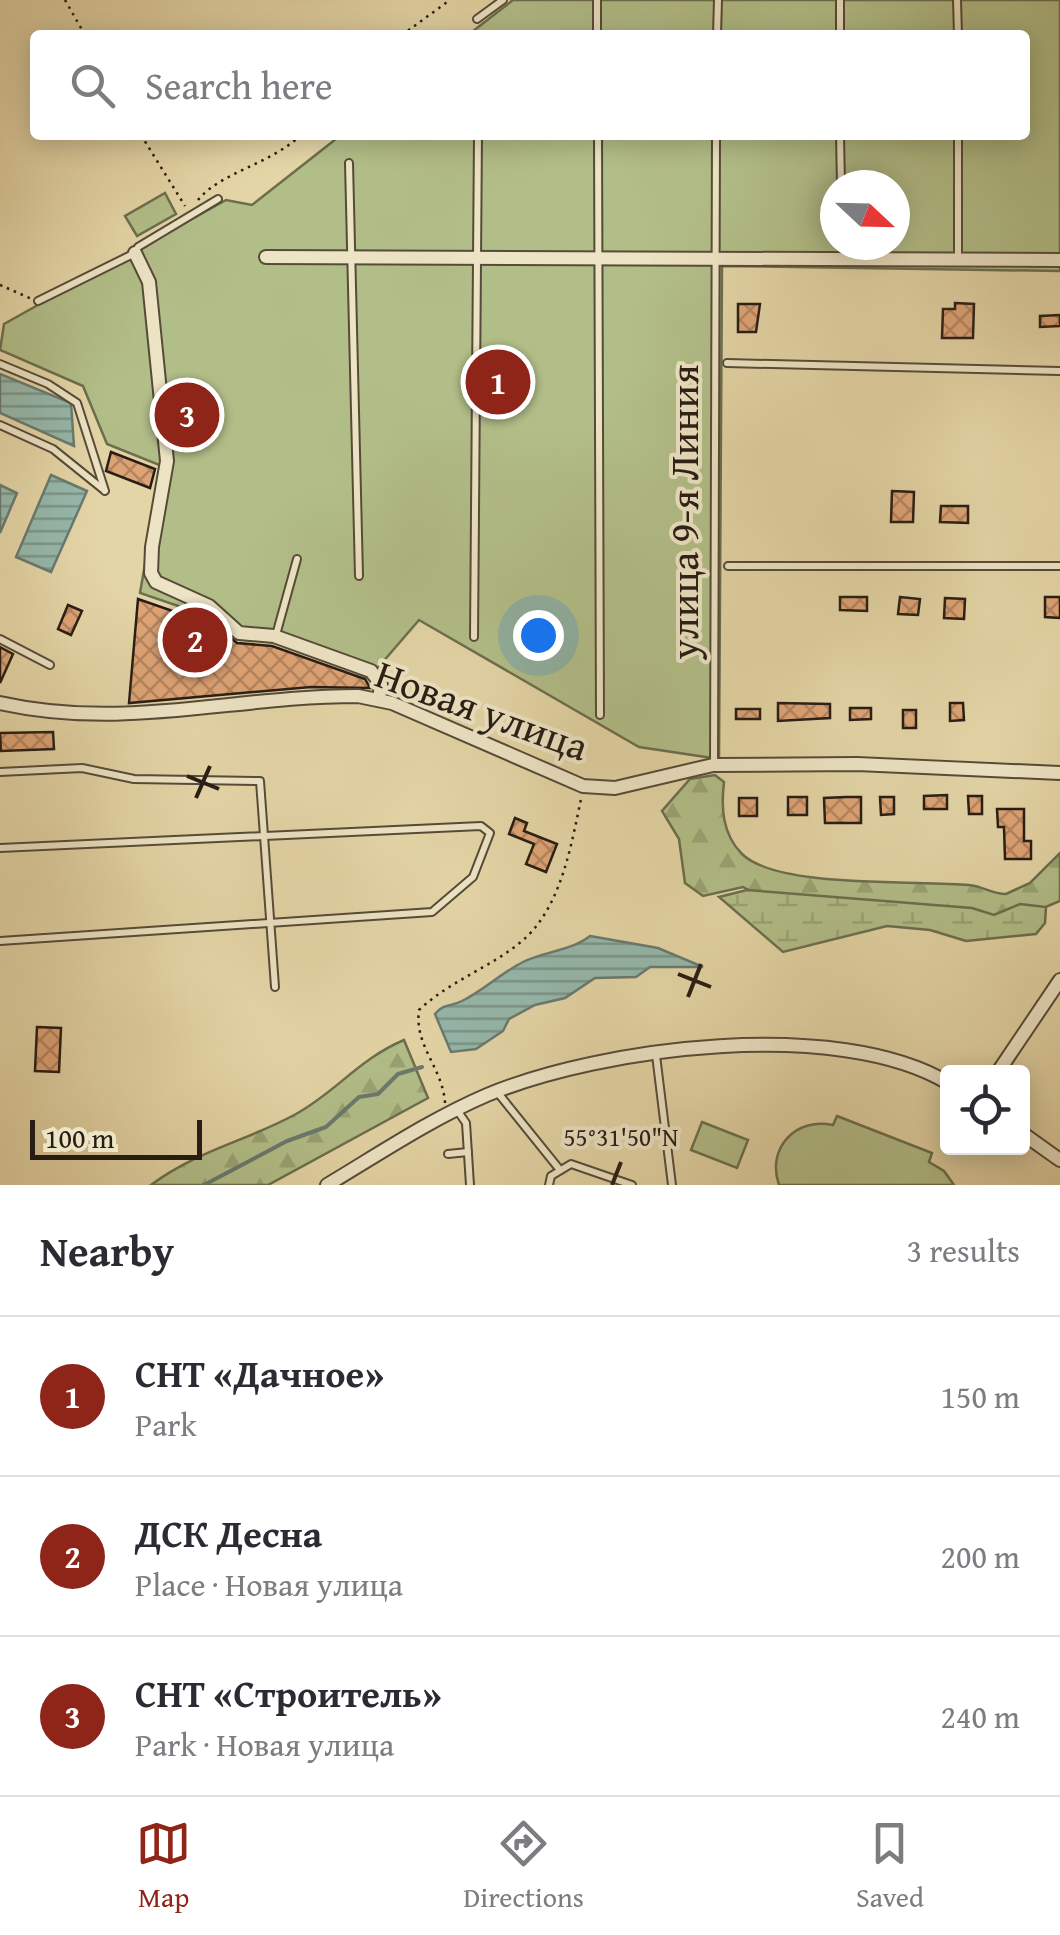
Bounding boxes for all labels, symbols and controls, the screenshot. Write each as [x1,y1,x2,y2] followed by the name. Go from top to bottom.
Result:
[30,30,1030,140] search box
[145,57,333,113] text: Search here
[65,58,120,113] icon: search
[820,170,910,260] north arrow
[466,344,530,420] pin: 1
[654,364,713,661] street label: улица 9-я Линия
[154,378,220,452] pin: 3
[162,602,228,678] pin: 2
[513,610,564,661] your location
[368,644,597,775] street label: Новая улица
[940,1065,1030,1155] map controls
[940,1065,1030,1155] button: locate
[30,1115,202,1160] scale bar
[45,1117,114,1158] text: 100 m
[564,1119,678,1155] text: 55°31'50"N
[40,1220,174,1281] text: Nearby
[907,1227,1020,1274] text: 3 results
[135,1345,384,1401] text: СНТ «Дачное»
[64,1373,81,1420] text: 1
[941,1373,1020,1420] text: 150 m
[135,1401,197,1448] text: Park
[135,1505,322,1561] text: ДСК Десна
[64,1533,81,1580] text: 2
[941,1533,1020,1580] text: 200 m
[135,1561,403,1608] text: Place · Новая улица
[135,1665,442,1721] text: СНТ «Строитель»
[64,1693,81,1740] text: 3
[941,1693,1020,1740] text: 240 m
[135,1721,394,1768] text: Park · Новая улица
[136,1816,191,1917] tab: Map
[463,1816,584,1917] tab: Directions
[856,1816,924,1917] tab: Saved

